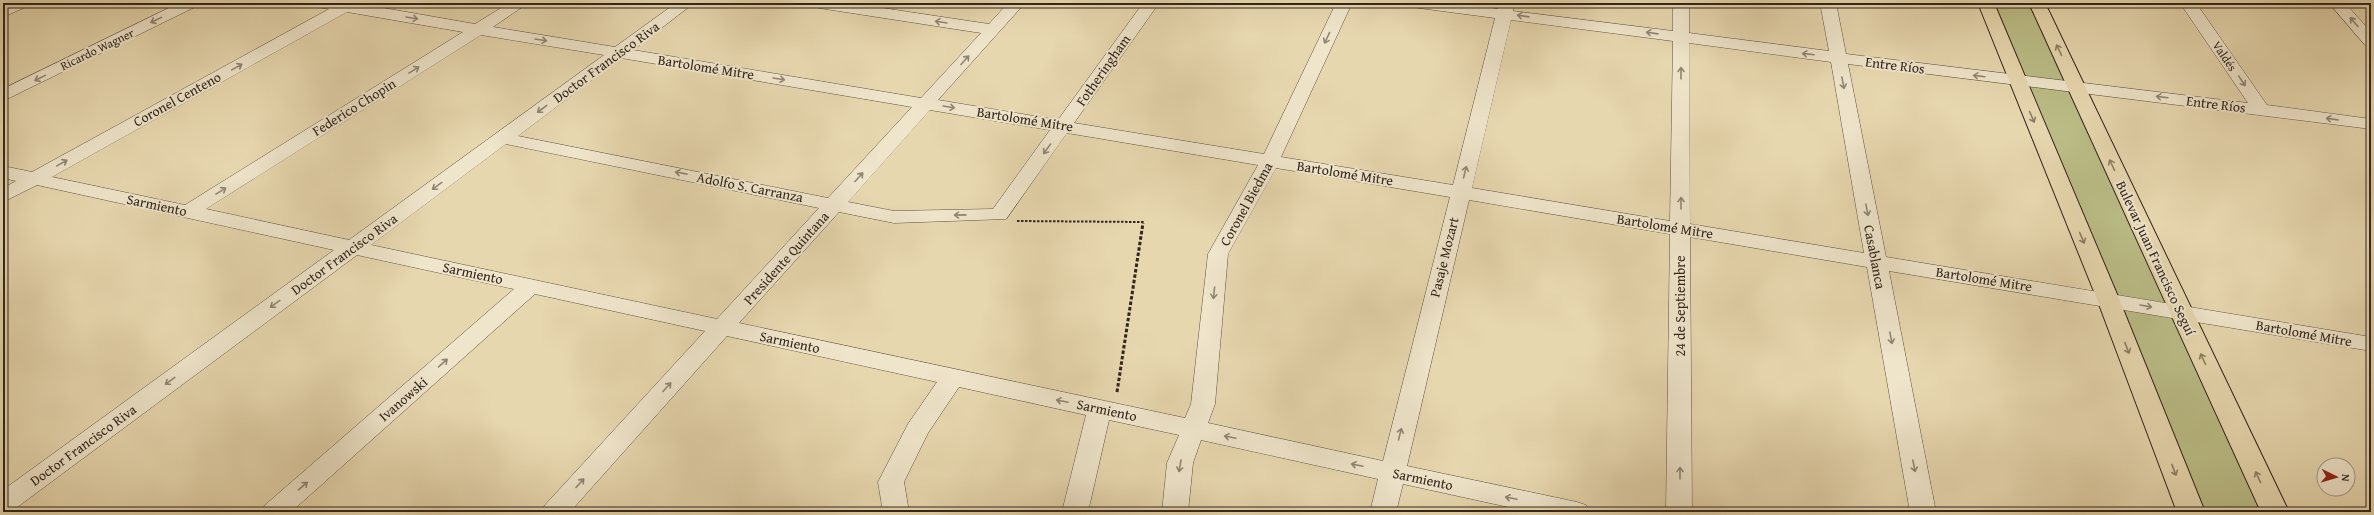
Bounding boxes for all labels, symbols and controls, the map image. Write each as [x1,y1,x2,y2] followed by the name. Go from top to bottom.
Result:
[1517,12,1530,20] one-way arrow
[405,14,418,22] one-way arrow
[549,16,664,107] street label: Doctor Francisco Riva
[150,17,162,24] one-way arrow
[935,18,948,26] one-way arrow
[2350,18,2359,28] one-way arrow
[57,24,137,74] street label: Ricardo Wagner
[1646,29,1659,37] one-way arrow
[1071,30,1135,110] street label: Fotheringham
[1323,32,1330,44] one-way arrow
[534,36,547,44] one-way arrow
[2209,38,2241,75] street label: Valdés
[2055,45,2062,57] one-way arrow
[657,50,756,85] street label: Bartolomé Mitre
[1802,50,1815,58] one-way arrow
[1864,51,1926,79] street label: Entre Ríos
[960,56,969,66] one-way arrow
[231,62,243,70] one-way arrow
[408,65,420,73] one-way arrow
[130,67,224,131] street label: Coronel Centeno
[1677,67,1685,80] one-way arrow
[1973,72,1986,80] one-way arrow
[308,73,400,141] street label: Federico Chopin
[34,75,46,82] one-way arrow
[772,75,785,83] one-way arrow
[1839,76,1847,89] one-way arrow
[2238,76,2246,87] one-way arrow
[2185,90,2247,118] street label: Entre Ríos
[2156,93,2169,101] one-way arrow
[976,102,1075,137] street label: Bartolomé Mitre
[942,103,955,111] one-way arrow
[536,105,547,113] one-way arrow
[2029,111,2037,123] one-way arrow
[2326,115,2339,123] one-way arrow
[1043,143,1051,154] one-way arrow
[1296,156,1395,191] street label: Bartolomé Mitre
[1215,158,1277,249] street label: Coronel Biedma
[56,159,68,167] one-way arrow
[2108,160,2115,172] one-way arrow
[1462,166,1469,179] one-way arrow
[695,167,805,207] street label: Adolfo S. Carranza
[675,169,688,177] one-way arrow
[854,172,863,182] one-way arrow
[2111,177,2201,340] street label: Bulevar Juan Francisco Seguí
[431,182,442,190] one-way arrow
[215,187,226,195] one-way arrow
[125,189,189,221] street label: Sarmiento
[1677,197,1685,210] one-way arrow
[1863,204,1871,217] one-way arrow
[739,207,834,309] street label: Presidente Quintana
[287,208,402,299] street label: Doctor Francisco Riva
[1616,209,1715,244] street label: Bartolomé Mitre
[954,211,967,219] one-way arrow
[1424,215,1464,299] street label: Pasaje Mozart
[1859,223,1891,291] street label: Casablanca
[2079,231,2087,243] one-way arrow
[1670,255,1690,356] street label: 24 de Septiembre
[441,257,505,289] street label: Sarmiento
[1935,262,2034,297] street label: Bartolomé Mitre
[1210,286,1217,299] one-way arrow
[270,300,281,308] one-way arrow
[2139,302,2152,310] one-way arrow
[2254,315,2354,351] street label: Bartolomé Mitre
[758,326,822,358] street label: Sarmiento
[1887,331,1895,344] one-way arrow
[2124,342,2132,354] one-way arrow
[2199,353,2206,365] one-way arrow
[438,359,448,368] one-way arrow
[374,372,432,426] street label: Ivanowski
[165,377,176,385] one-way arrow
[663,382,672,392] one-way arrow
[1075,394,1139,426] street label: Sarmiento
[1055,396,1068,404] one-way arrow
[26,399,141,490] street label: Doctor Francisco Riva
[1397,428,1404,441] one-way arrow
[1224,433,1237,441] one-way arrow
[2316,457,2356,497] north arrow
[1176,459,1184,472] one-way arrow
[1911,459,1919,472] one-way arrow
[1351,460,1364,468] one-way arrow
[1391,463,1455,495] street label: Sarmiento
[2171,463,2179,475] one-way arrow
[1676,467,1683,480] one-way arrow
[2254,471,2261,483] one-way arrow
[2338,474,2354,483] text: N
[575,478,585,488] one-way arrow
[298,482,309,491] one-way arrow
[1505,493,1518,501] one-way arrow

